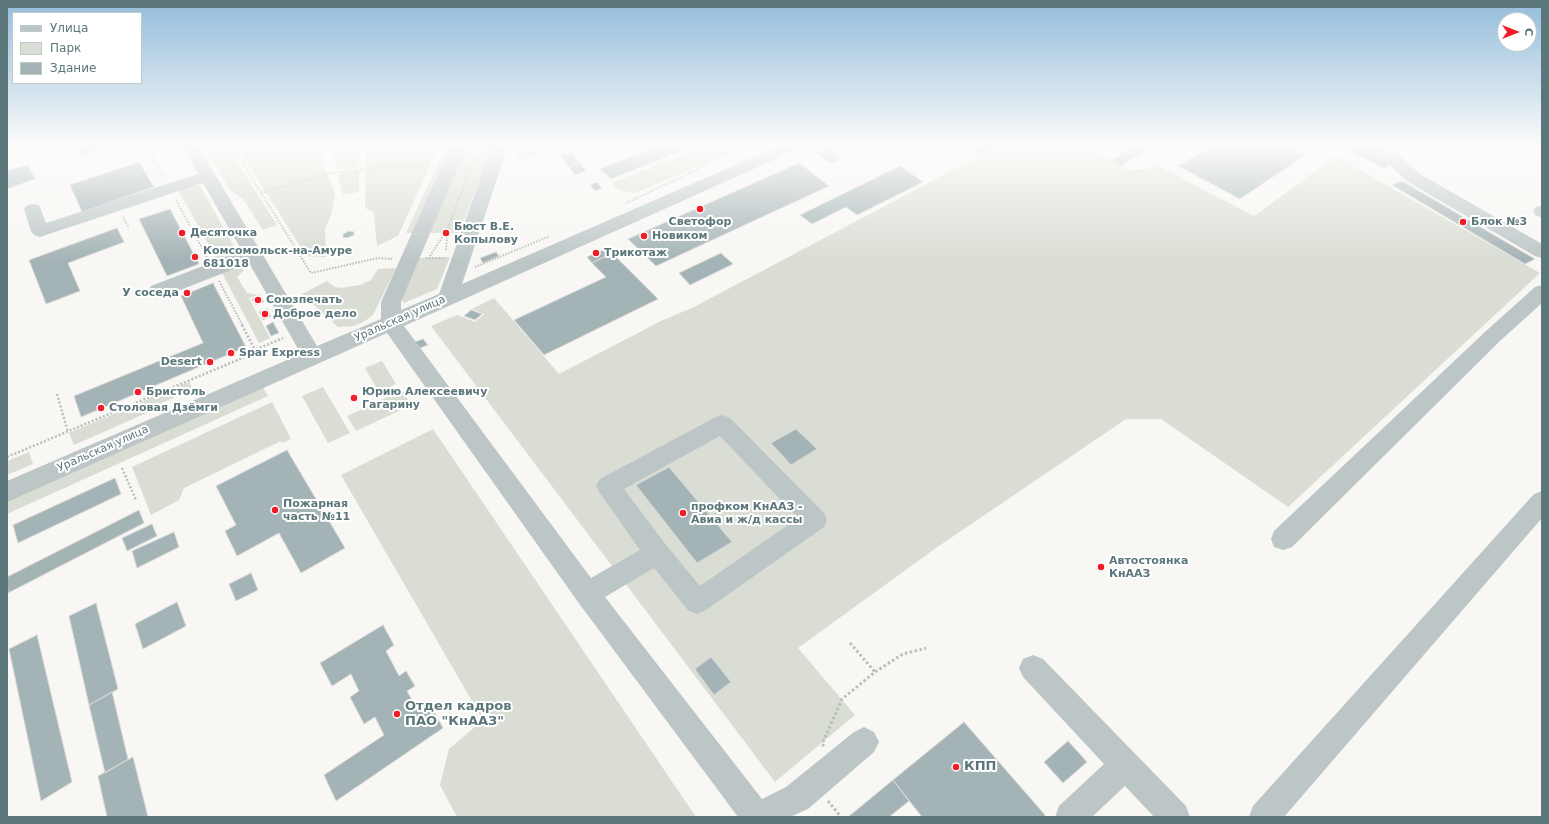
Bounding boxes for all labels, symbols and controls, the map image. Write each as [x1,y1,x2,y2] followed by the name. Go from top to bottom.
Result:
[12,12,142,84] legend
[1497,12,1537,52] north arrow
[50,21,88,35] text: Улица
[1522,28,1535,36] text: С
[50,41,81,55] text: Парк
[50,61,96,75] text: Здание
[695,204,705,214] marker: Светофор
[669,215,731,229] place label: Светофор
[1471,215,1527,229] place label: Блок №3
[1458,217,1468,227] marker: Блок №3
[454,220,518,246] place label: Бюст В.Е. Копылову
[190,226,257,240] place label: Десяточка
[177,228,187,238] marker: Десяточка
[441,228,451,238] marker: Бюст В.Е. Копылову
[652,229,707,243] place label: Новиком
[639,231,649,241] marker: Новиком
[203,244,352,270] place label: Комсомольск-на-Амуре 681018
[604,246,667,260] place label: Трикотаж
[591,248,601,258] marker: Трикотаж
[190,252,200,262] marker: Комсомольск-на-Амуре 681018
[122,286,179,300] place label: У соседа
[182,288,192,298] marker: У соседа
[266,293,342,307] place label: Союзпечать
[352,293,448,345] street label: Уральская улица
[253,295,263,305] marker: Союзпечать
[273,307,357,321] place label: Доброе дело
[260,309,270,319] marker: Доброе дело
[239,346,320,360] place label: Spar Express
[226,348,236,358] marker: Spar Express
[161,355,202,369] place label: Desert
[205,357,215,367] marker: Desert
[146,385,205,399] place label: Бристоль
[362,385,487,411] place label: Юрию Алексеевичу Гагарину
[133,387,143,397] marker: Бристоль
[349,393,359,403] marker: Юрию Алексеевичу Гагарину
[109,401,218,415] place label: Столовая Дзёмги
[96,403,106,413] marker: Столовая Дзёмги
[55,423,151,475] street label: Уральская улица
[283,497,350,523] place label: Пожарная часть №11
[691,500,803,526] place label: профком КнААЗ - Авиа и ж/д кассы
[270,505,280,515] marker: Пожарная часть №11
[678,508,688,518] marker: профком КнААЗ - Авиа и ж/д кассы
[1109,554,1188,580] place label: Автостоянка КнААЗ
[1096,562,1106,572] marker: Автостоянка КнААЗ
[405,699,512,730] place label: Отдел кадров ПАО "КнААЗ"
[392,709,402,719] marker: Отдел кадров ПАО "КнААЗ"
[964,759,996,775] place label: КПП
[951,762,961,772] marker: КПП

